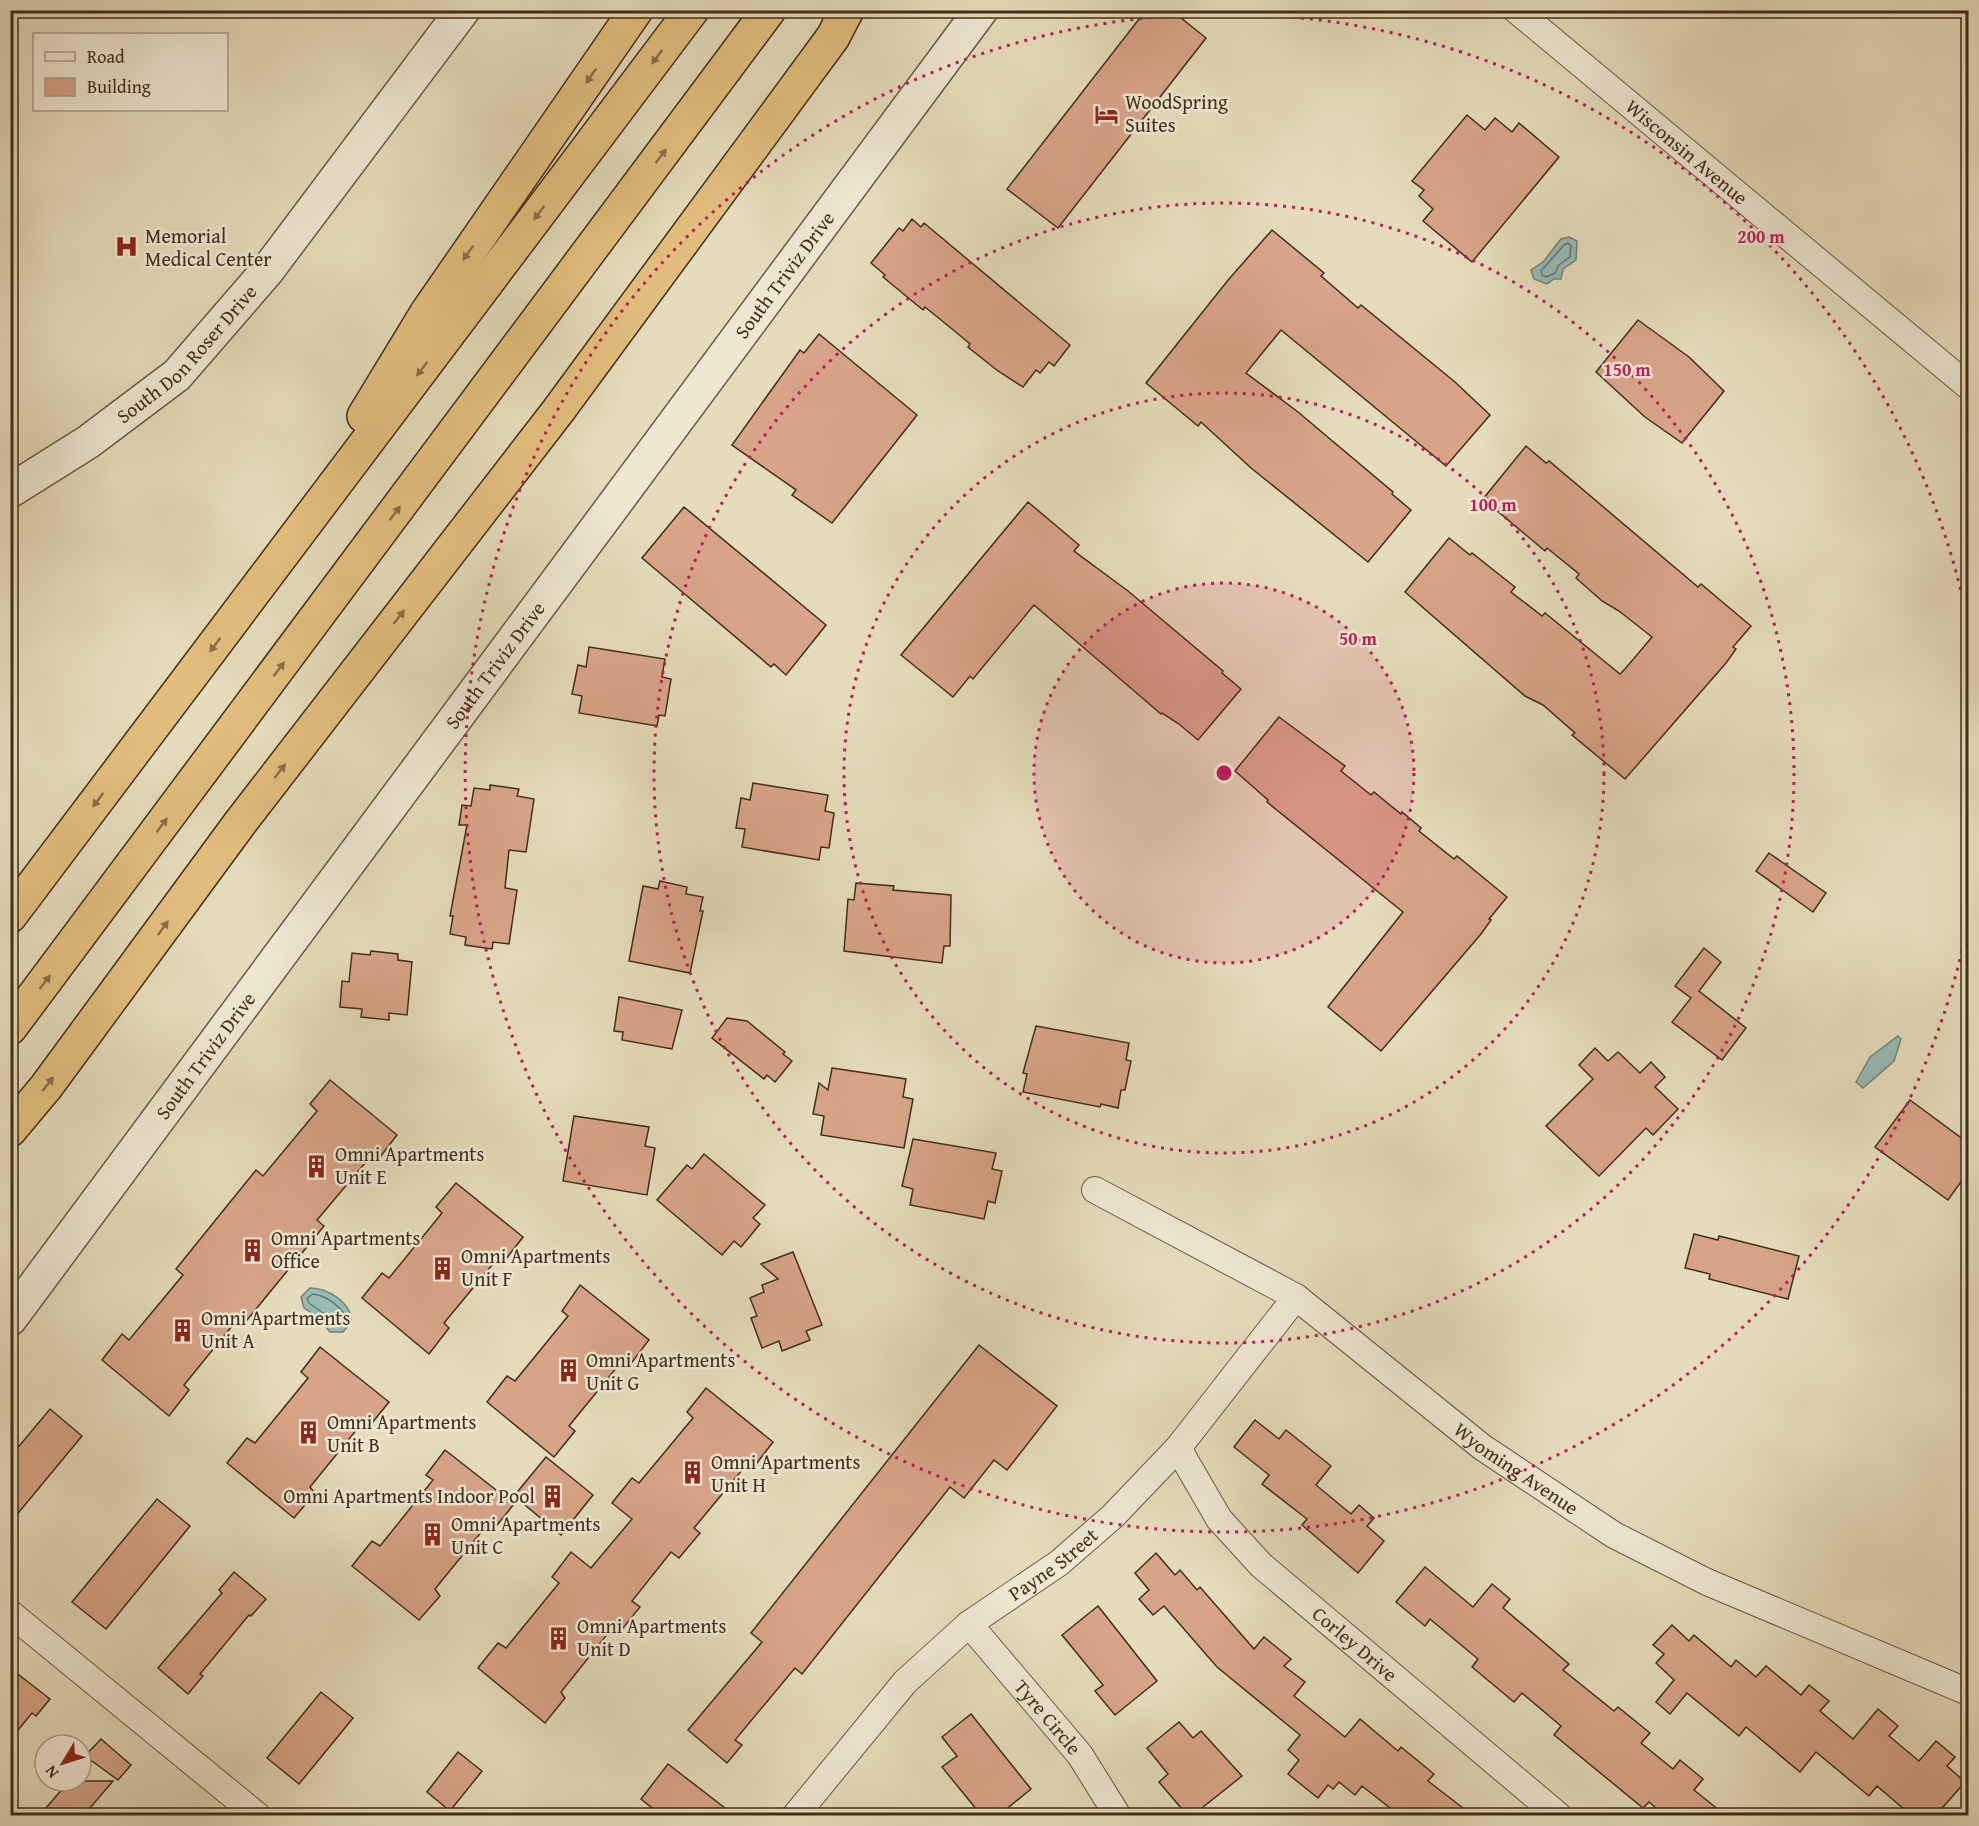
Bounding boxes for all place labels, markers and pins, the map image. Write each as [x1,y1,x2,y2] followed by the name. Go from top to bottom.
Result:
[1125,87,1228,139] place label: WoodSpring Suites
[1094,101,1120,127] hotel icon: WoodSpring Suites
[145,221,272,273] place label: Memorial Medical Center
[114,234,140,260] hospital icon: Memorial Medical Center
[1214,763,1234,783] centre of rings
[335,1139,484,1191] place label: Omni Apartments Unit E
[304,1153,330,1179] building icon: Omni Apartments Unit E
[271,1223,420,1275] place label: Omni Apartments Office
[240,1237,266,1263] building icon: Omni Apartments Office
[461,1241,610,1293] place label: Omni Apartments Unit F
[430,1255,456,1281] building icon: Omni Apartments Unit F
[201,1303,350,1355] place label: Omni Apartments Unit A
[170,1317,196,1343] building icon: Omni Apartments Unit A
[586,1345,735,1397] place label: Omni Apartments Unit G
[555,1358,581,1384] building icon: Omni Apartments Unit G
[327,1407,476,1459] place label: Omni Apartments Unit B
[296,1420,322,1446] building icon: Omni Apartments Unit B
[711,1447,860,1499] place label: Omni Apartments Unit H
[680,1460,706,1486] building icon: Omni Apartments Unit H
[283,1481,535,1510] place label: Omni Apartments Indoor Pool
[540,1483,566,1509] building icon: Omni Apartments Indoor Pool
[451,1509,600,1561] place label: Omni Apartments Unit C
[420,1522,446,1548] building icon: Omni Apartments Unit C
[577,1611,726,1663] place label: Omni Apartments Unit D
[546,1625,572,1651] building icon: Omni Apartments Unit D

